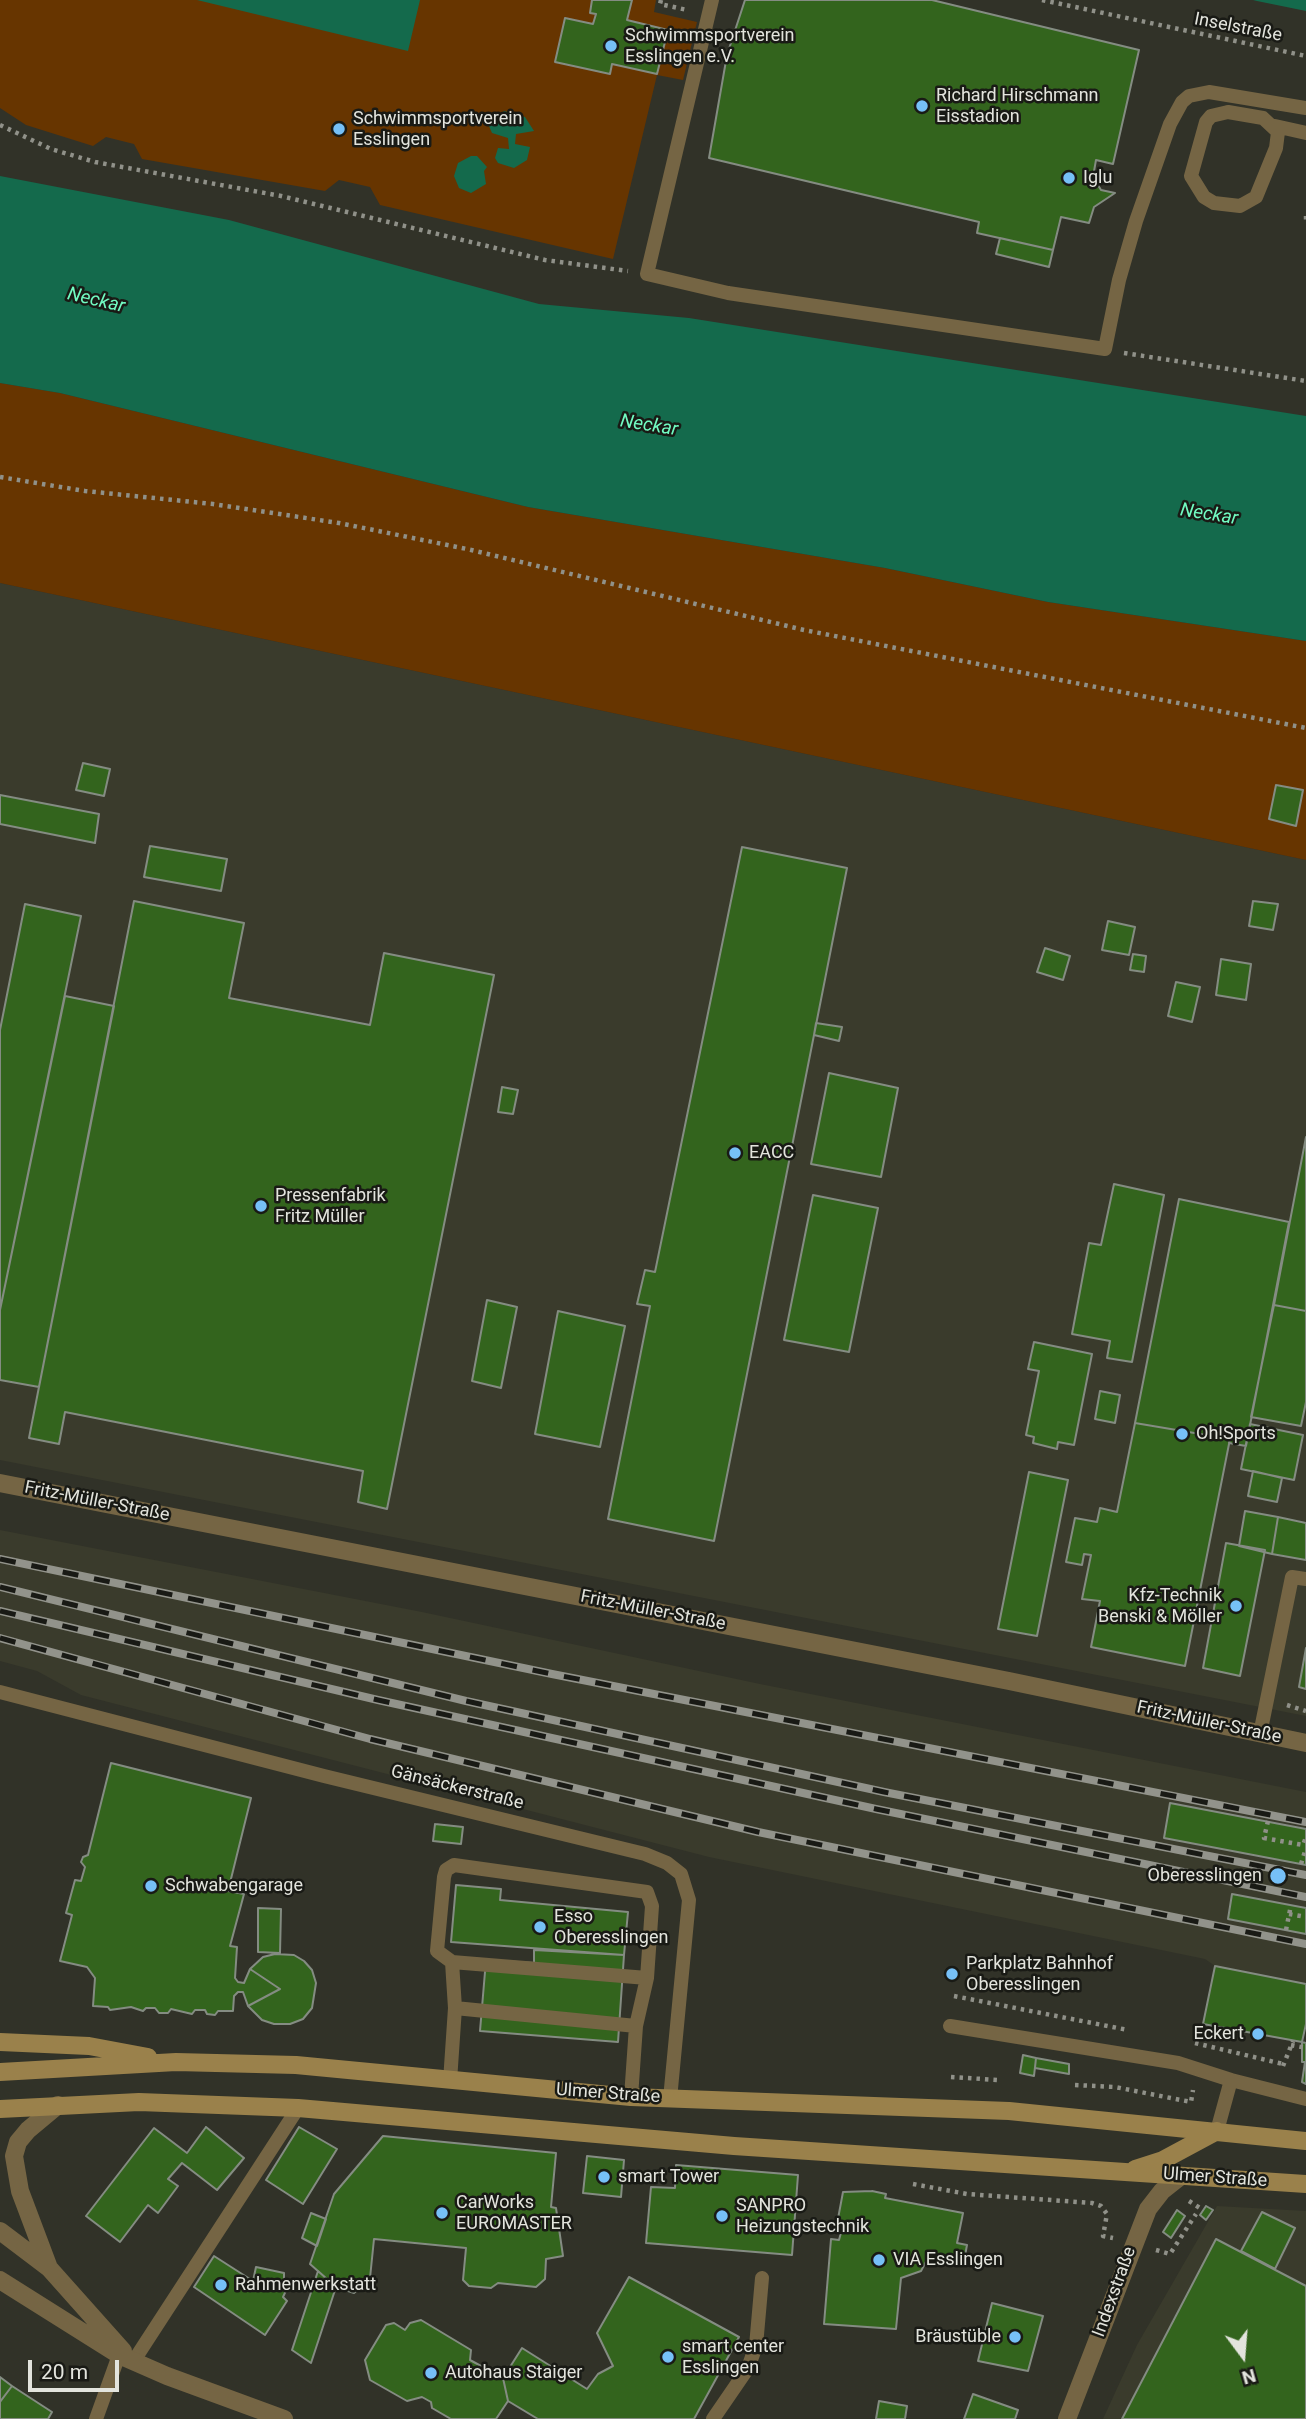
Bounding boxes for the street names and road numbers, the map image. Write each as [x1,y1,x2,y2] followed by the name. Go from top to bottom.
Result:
[1192,9,1284,47] street label: Inselstraße
[23,1477,171,1527] street label: Fritz-Müller-Straße
[579,1586,727,1636] street label: Fritz-Müller-Straße
[1135,1697,1283,1749] street label: Fritz-Müller-Straße
[388,1761,526,1815] street label: Gänsäckerstraße
[555,2080,661,2108] street label: Ulmer Straße
[1162,2164,1268,2192] street label: Ulmer Straße
[1089,2244,1141,2340] street label: Indexstraße

